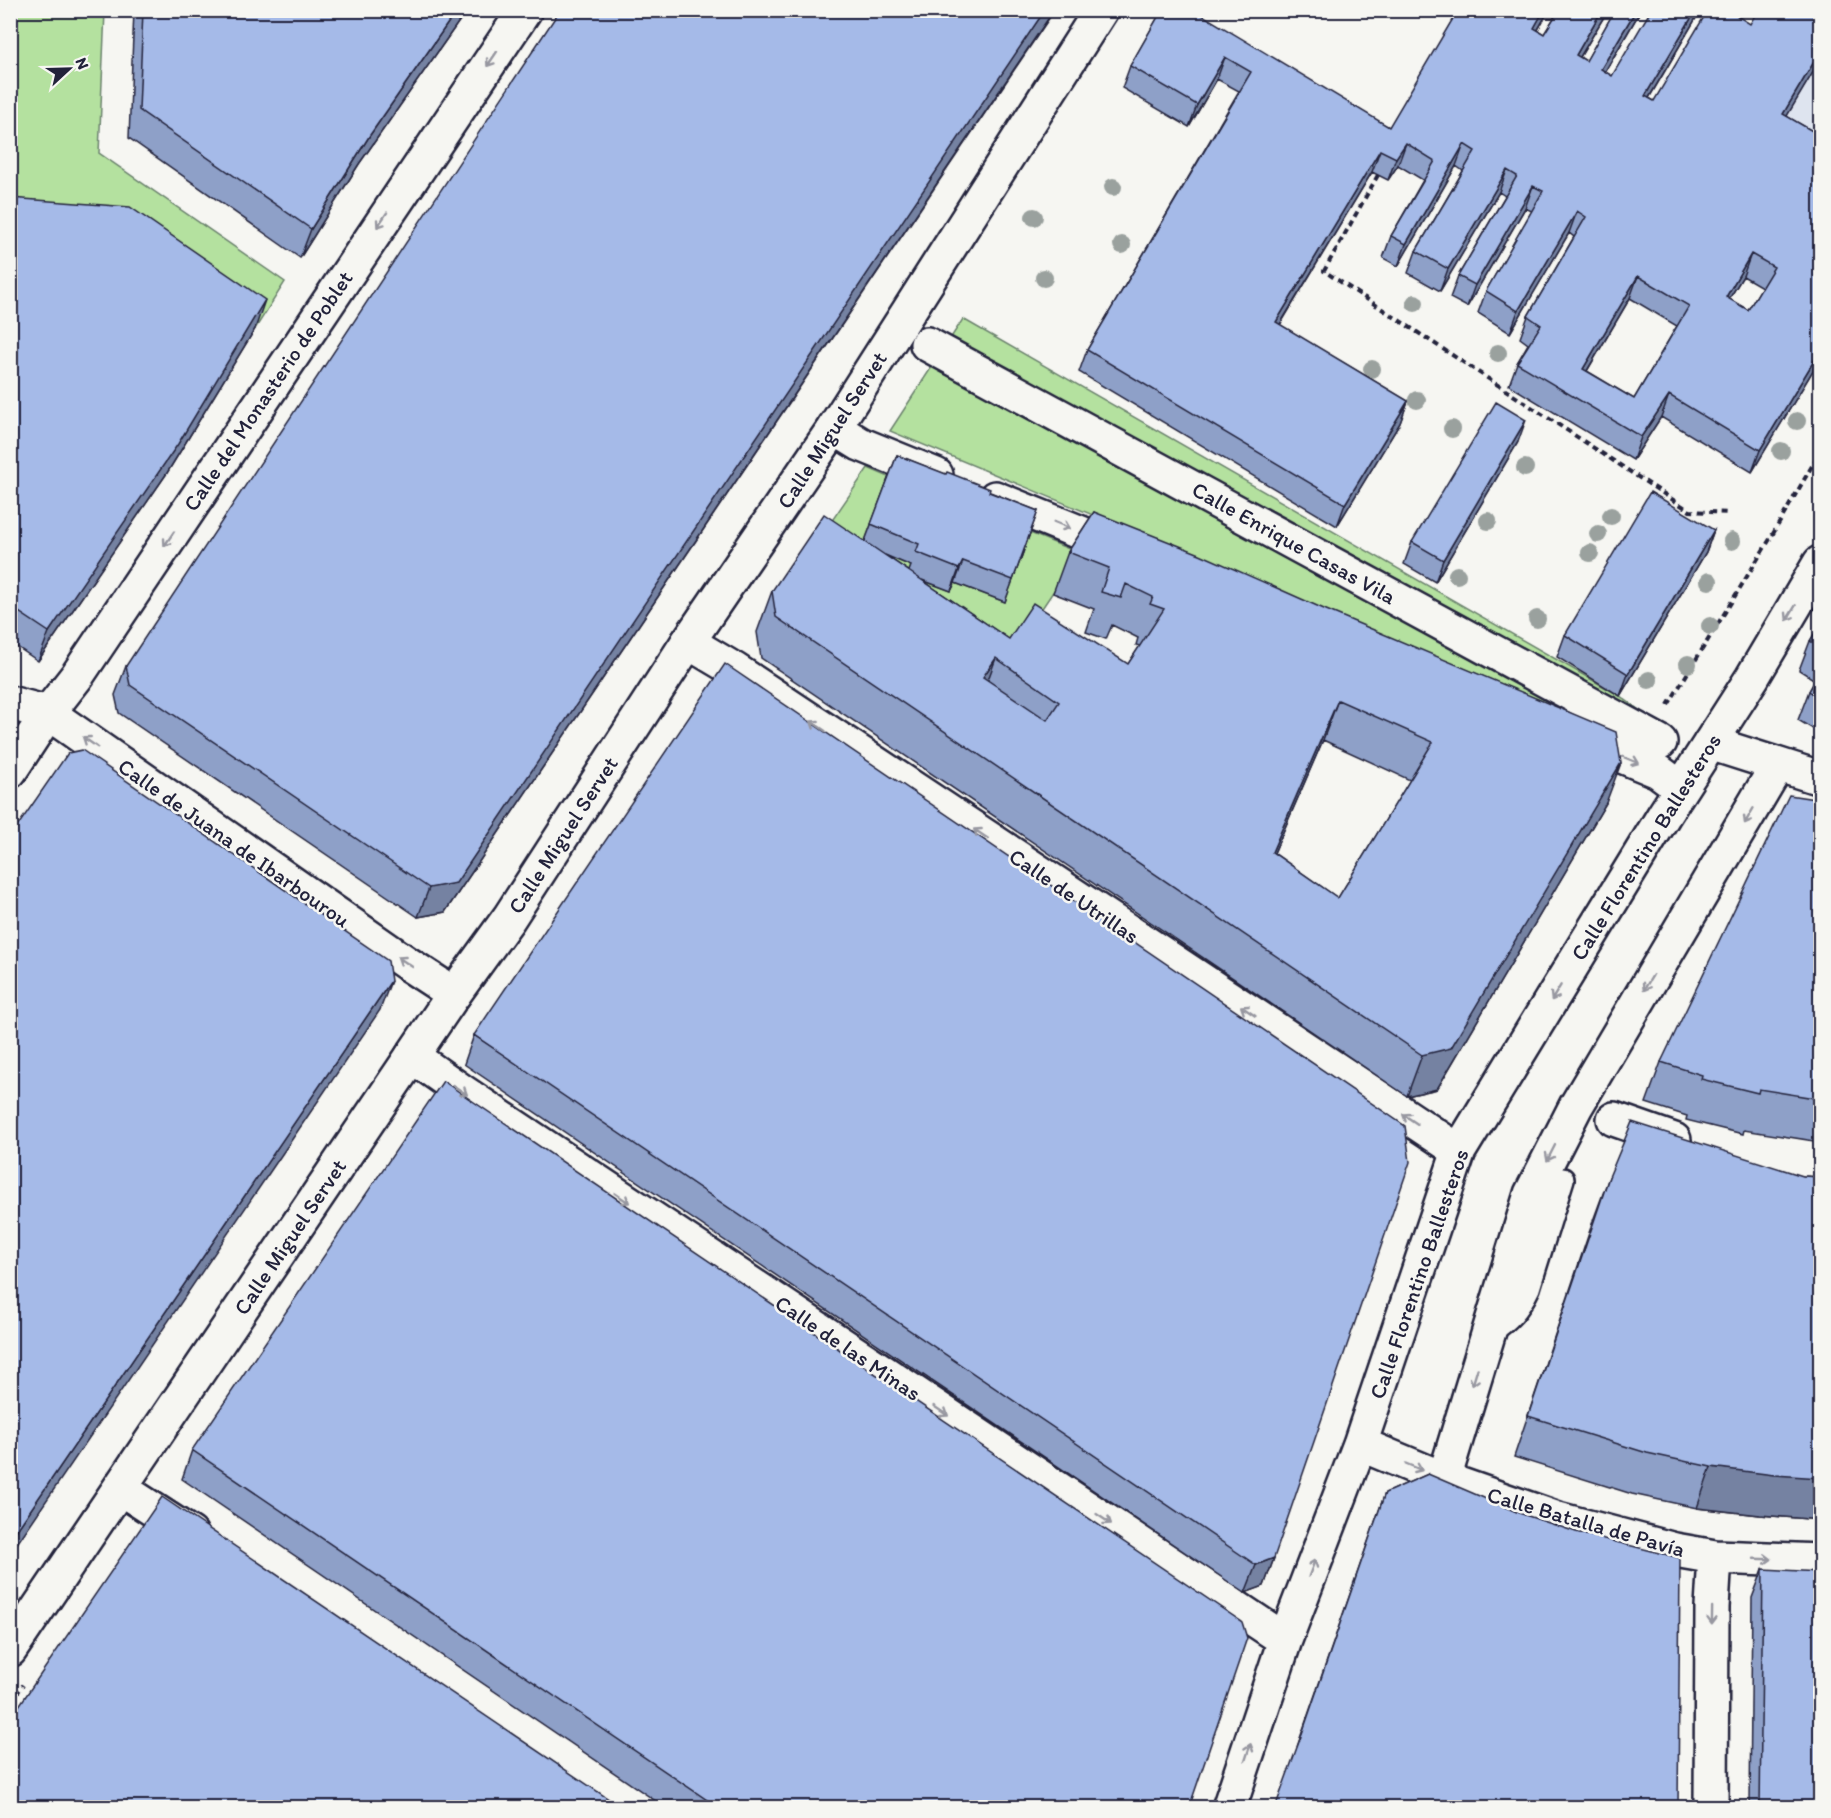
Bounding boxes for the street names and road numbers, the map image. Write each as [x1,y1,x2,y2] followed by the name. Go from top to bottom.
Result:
[177,266,359,516] street label: Calle del Monasterio de Poblet
[771,346,893,514] street label: Calle Miguel Servet
[1187,476,1401,611] street label: Calle Enrique Casas Vila
[1565,728,1727,966] street label: Calle Florentino Ballesteros
[502,751,624,919] street label: Calle Miguel Servet
[113,753,355,933] street label: Calle de Juana de Ibarbourou
[1004,843,1144,949] street label: Calle de Utrillas
[1363,1145,1475,1403] street label: Calle Florentino Ballesteros
[228,1154,352,1320] street label: Calle Miguel Servet
[770,1289,926,1407] street label: Calle de las Minas
[1484,1481,1688,1563] street label: Calle Batalla de Pavía

